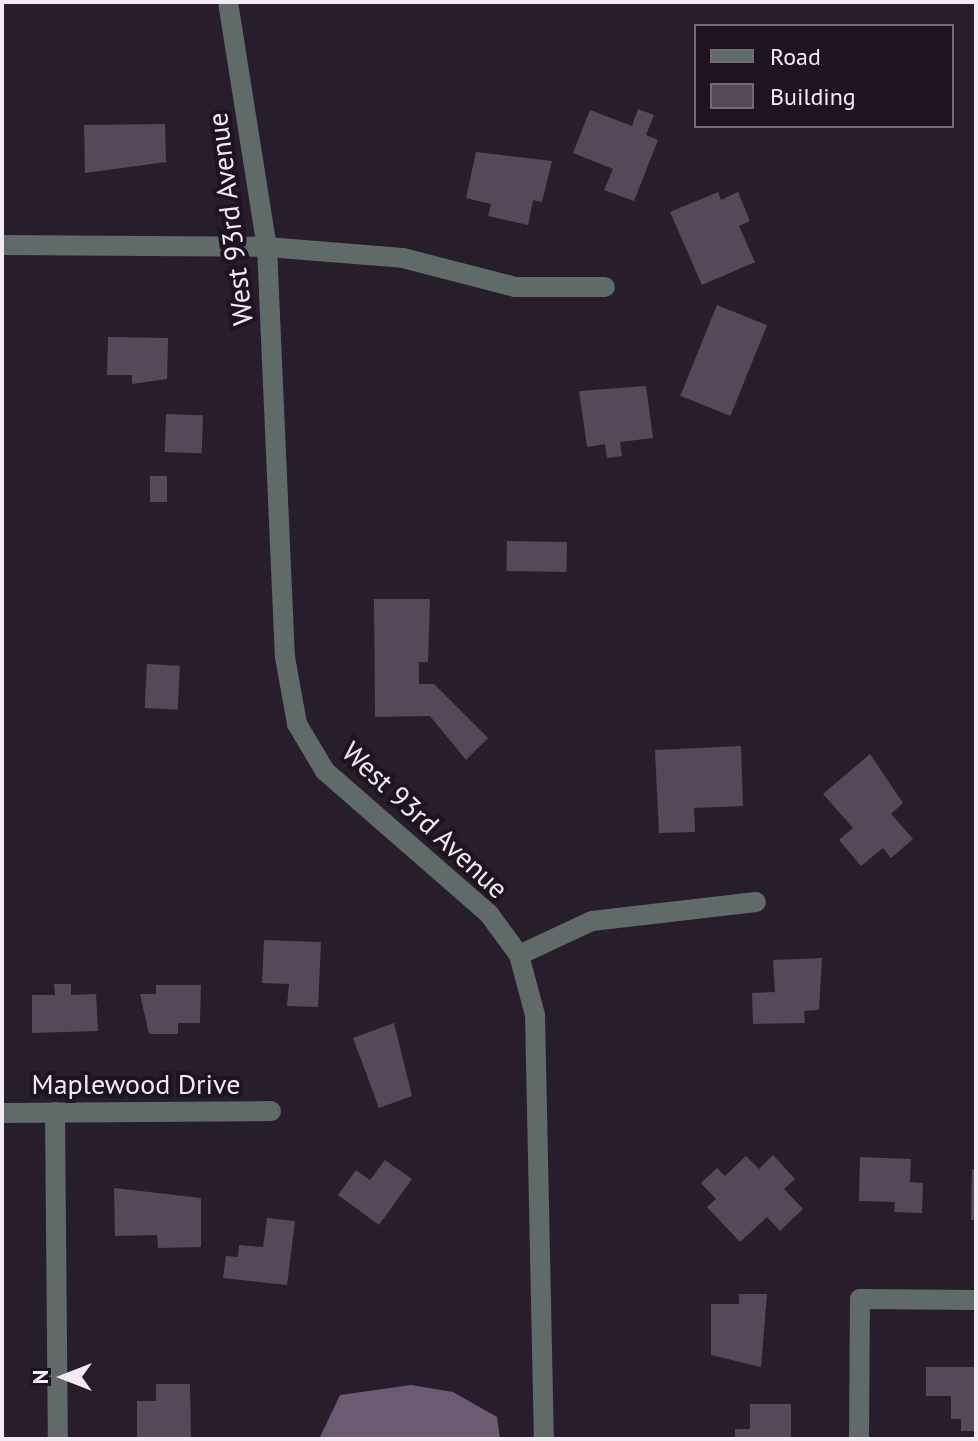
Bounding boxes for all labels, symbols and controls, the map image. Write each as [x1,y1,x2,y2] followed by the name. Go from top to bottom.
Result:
[694,24,954,128] legend
[770,41,821,72] text: Road
[770,81,856,112] text: Building
[200,110,260,328] street label: West 93rd Avenue
[335,734,515,906] street label: West 93rd Avenue
[32,1067,240,1101] street label: Maplewood Drive
[24,1337,104,1417] north arrow
[26,1370,54,1384] text: N

